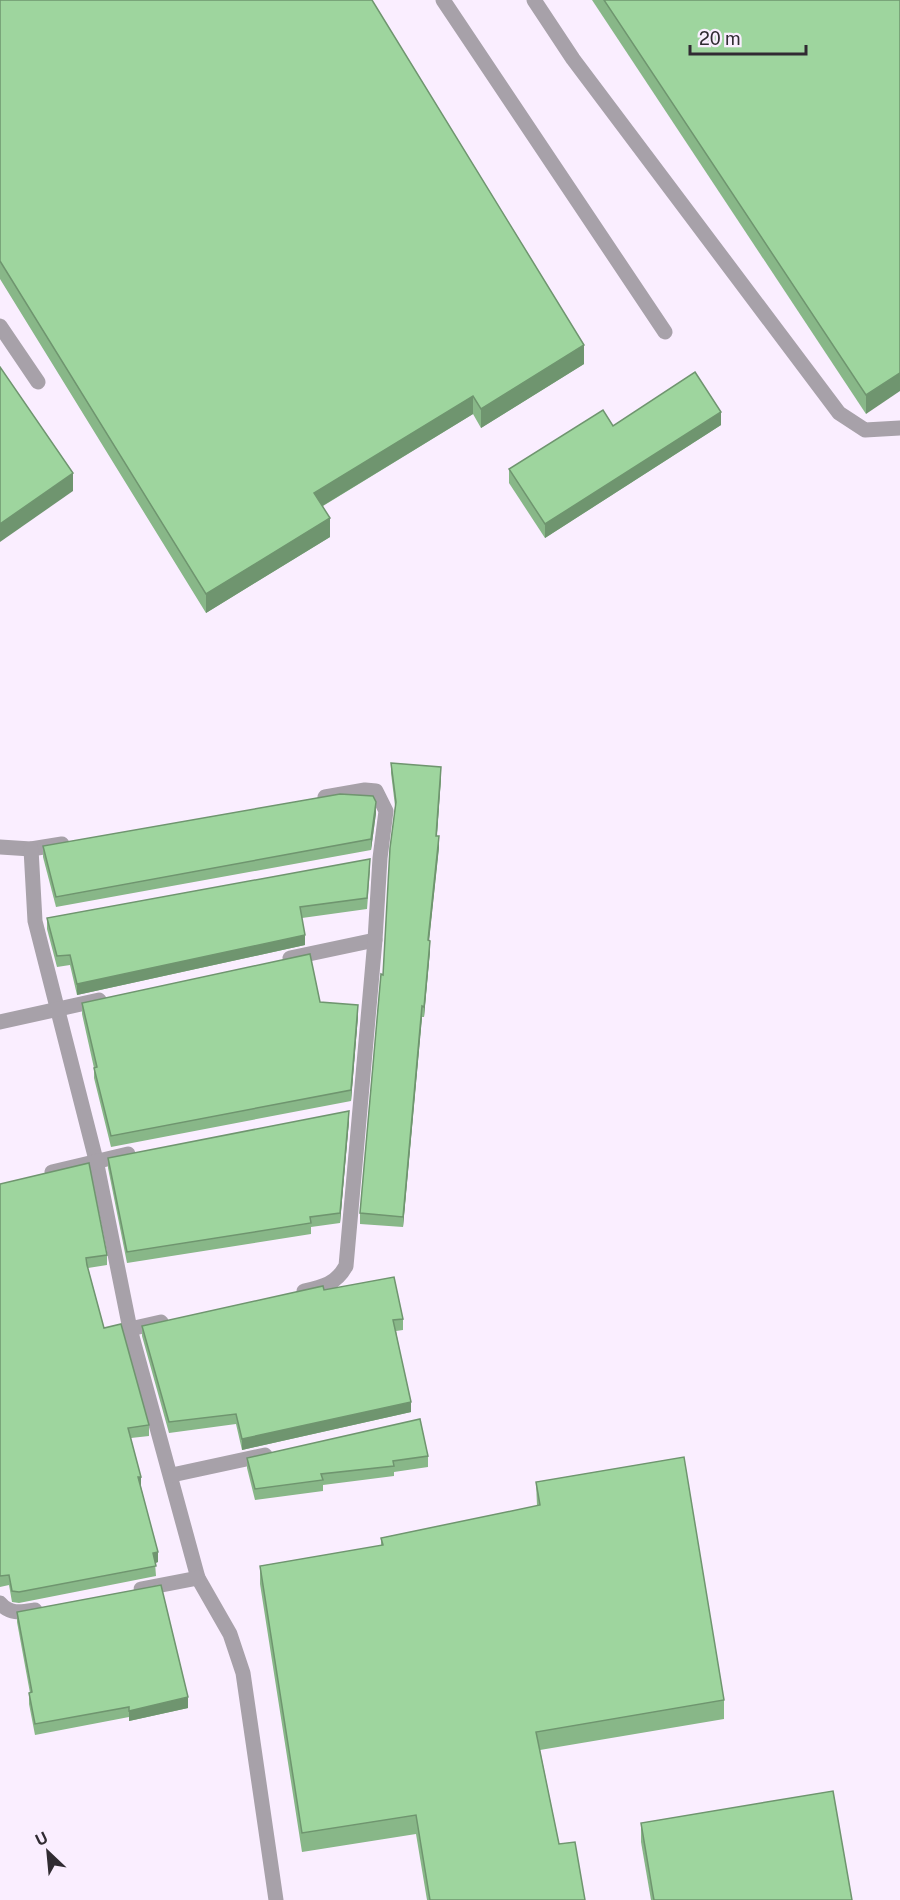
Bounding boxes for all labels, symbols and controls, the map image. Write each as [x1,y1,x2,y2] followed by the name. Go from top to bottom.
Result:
[690,18,806,56] scale bar
[699,28,741,49] text: 20 m
[18,1822,78,1882] north arrow
[32,1828,51,1850] text: U

